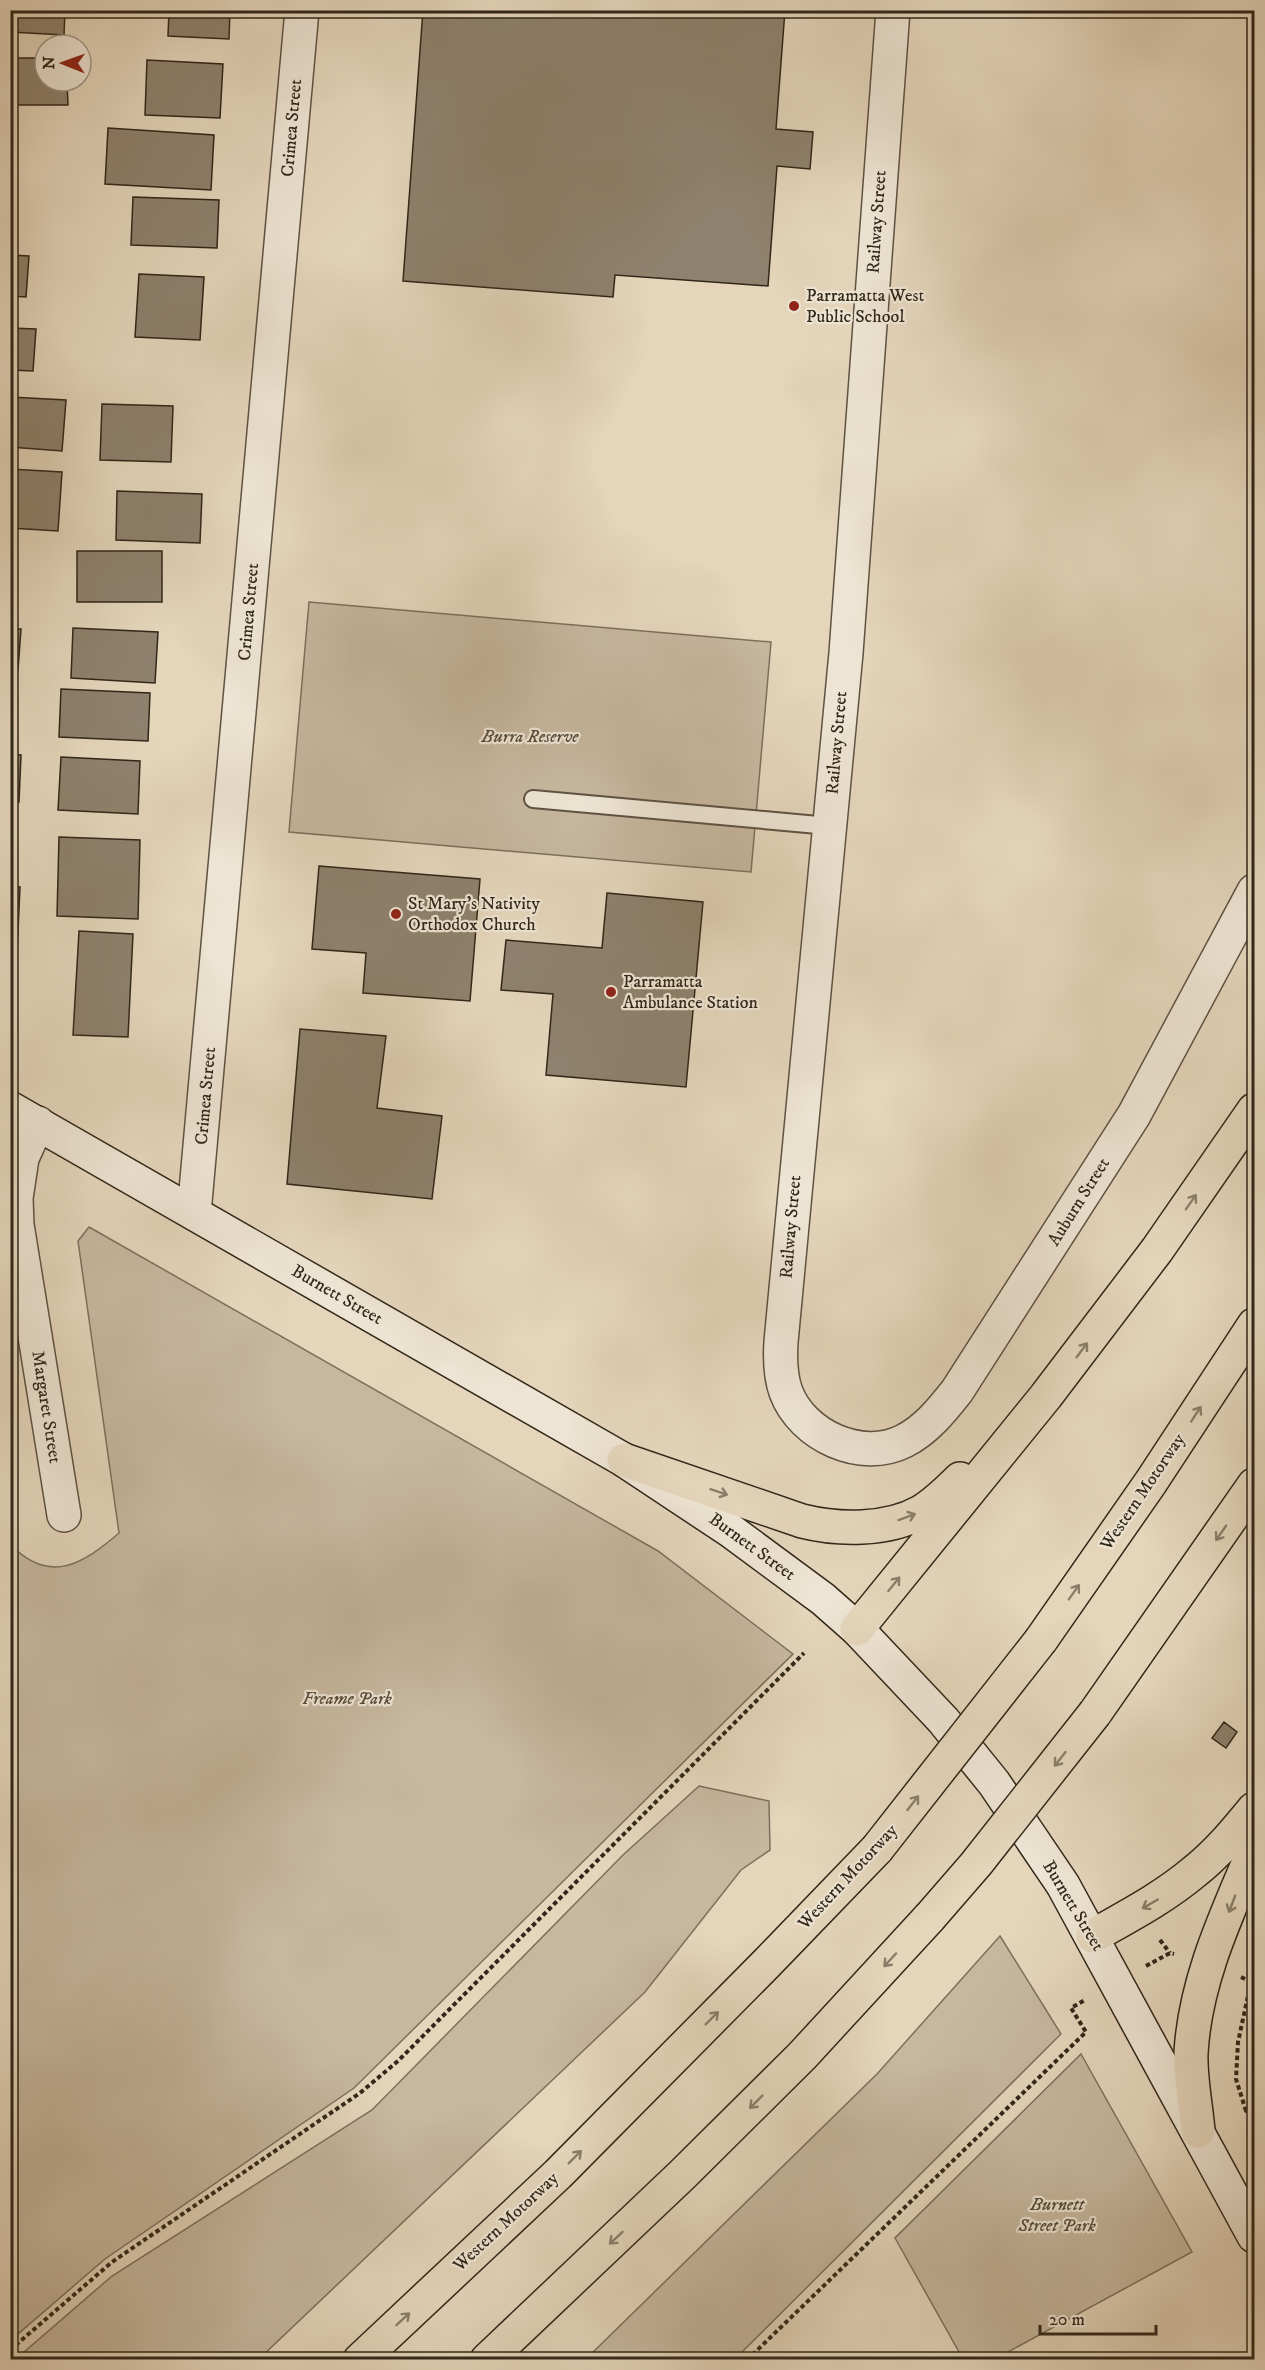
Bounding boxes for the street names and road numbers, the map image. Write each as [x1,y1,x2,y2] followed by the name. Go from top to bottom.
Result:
[277,78,307,178] street label: Crimea Street
[862,169,892,274] street label: Railway Street
[234,562,264,662] street label: Crimea Street
[822,690,852,796] street label: Railway Street
[191,1046,221,1146] street label: Crimea Street
[1043,1154,1115,1250] street label: Auburn Street
[776,1174,806,1280] street label: Railway Street
[288,1260,387,1330] street label: Burnett Street
[26,1349,66,1465] street label: Margaret Street
[1095,1429,1190,1555] street label: Western Motorway
[704,1508,800,1586] street label: Burnett Street
[793,1819,903,1935] street label: Western Motorway
[1037,1857,1109,1955] street label: Burnett Street
[448,2167,564,2277] street label: Western Motorway

